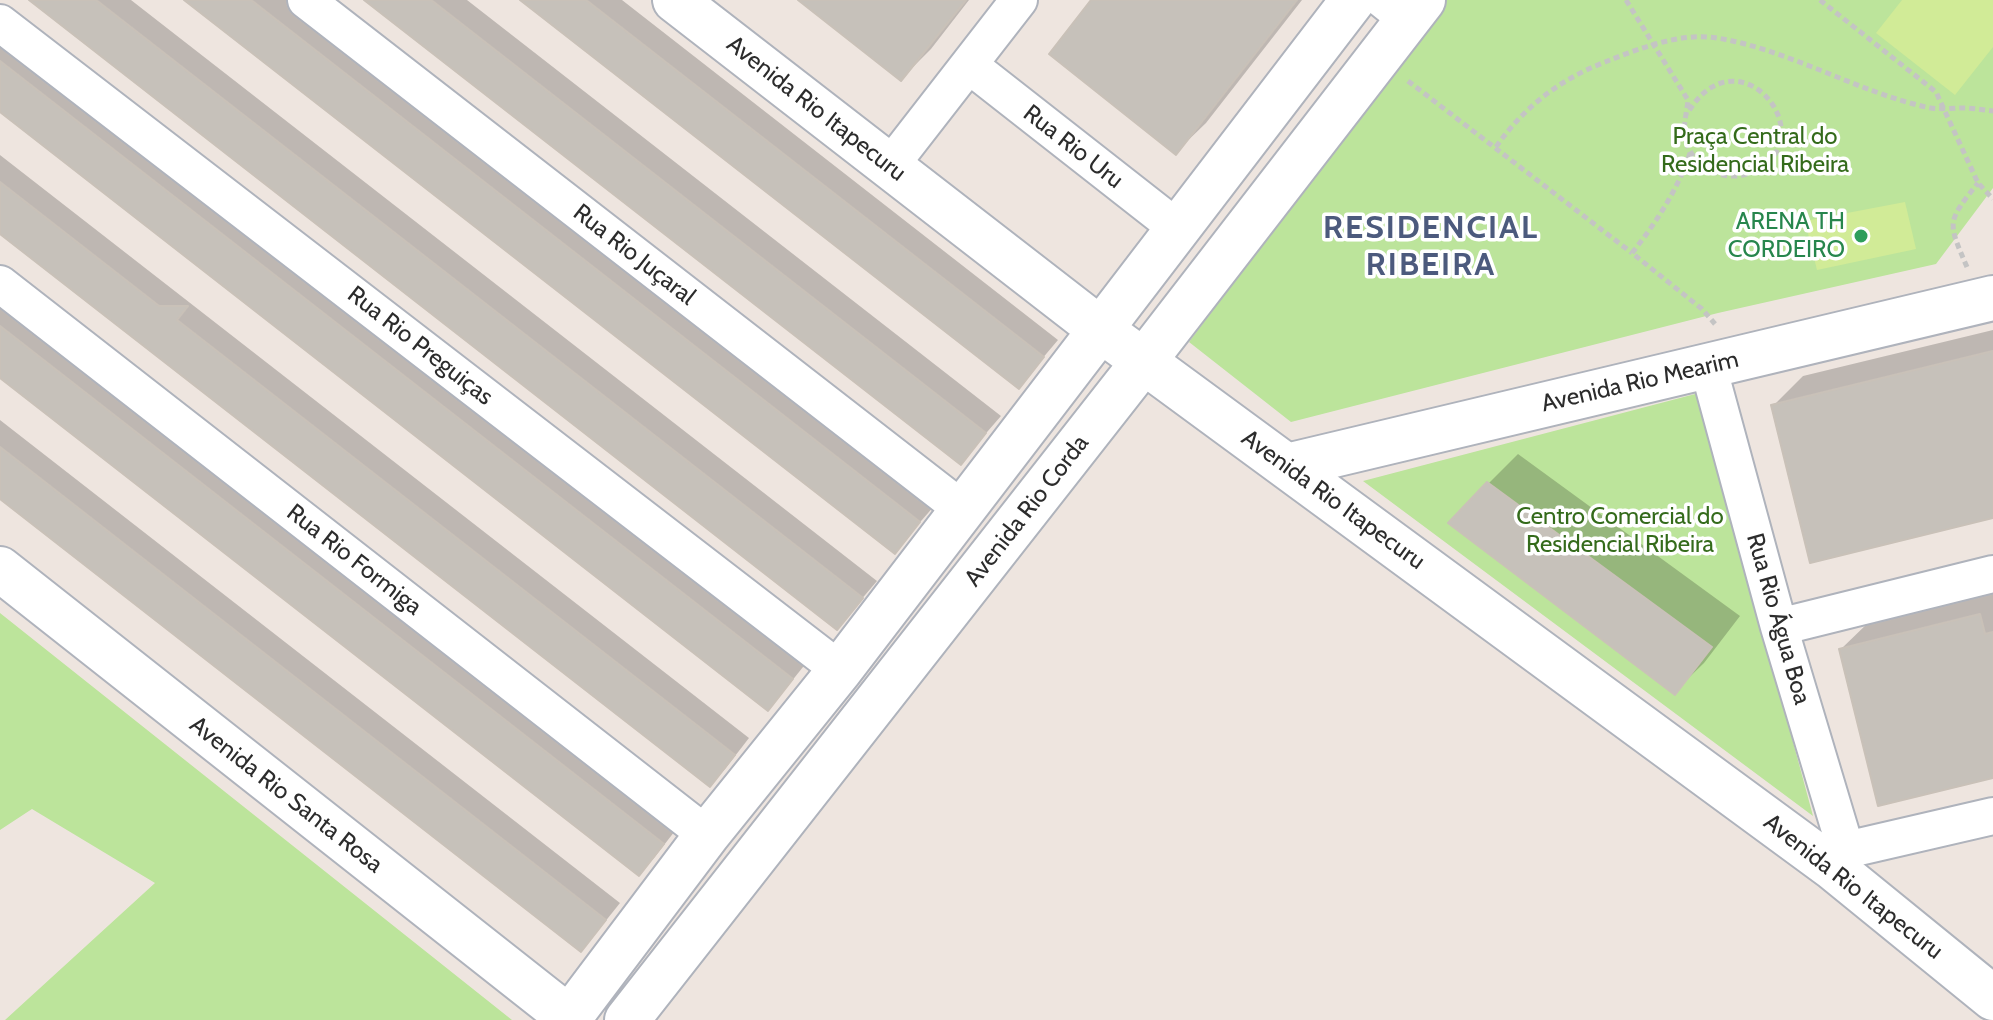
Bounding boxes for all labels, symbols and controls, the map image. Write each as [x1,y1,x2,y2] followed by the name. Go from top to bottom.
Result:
[721,30,911,188] street label: Avenida Rio Itapecuru
[1017,99,1129,195] street label: Rua Rio Uru
[1661,123,1849,179] park label: Praça Central do Residencial Ribeira
[567,198,701,312] street label: Rua Rio Juçaral
[1728,208,1845,264] place label: ARENA TH CORDEIRO
[1323,210,1539,285] district label: RESIDENCIAL RIBEIRA
[1852,227,1870,245] marker: ARENA TH CORDEIRO
[341,280,499,412] street label: Rua Rio Preguiças
[1539,345,1741,419] street label: Avenida Rio Mearim
[1236,424,1430,576] street label: Avenida Rio Itapecuru
[959,430,1095,592] street label: Avenida Rio Corda
[281,498,427,622] street label: Rua Rio Formiga
[1516,503,1724,559] park label: Centro Comercial do Residencial Ribeira
[1740,530,1816,708] street label: Rua Rio Água Boa
[184,711,388,879] street label: Avenida Rio Santa Rosa
[1758,808,1948,966] street label: Avenida Rio Itapecuru

